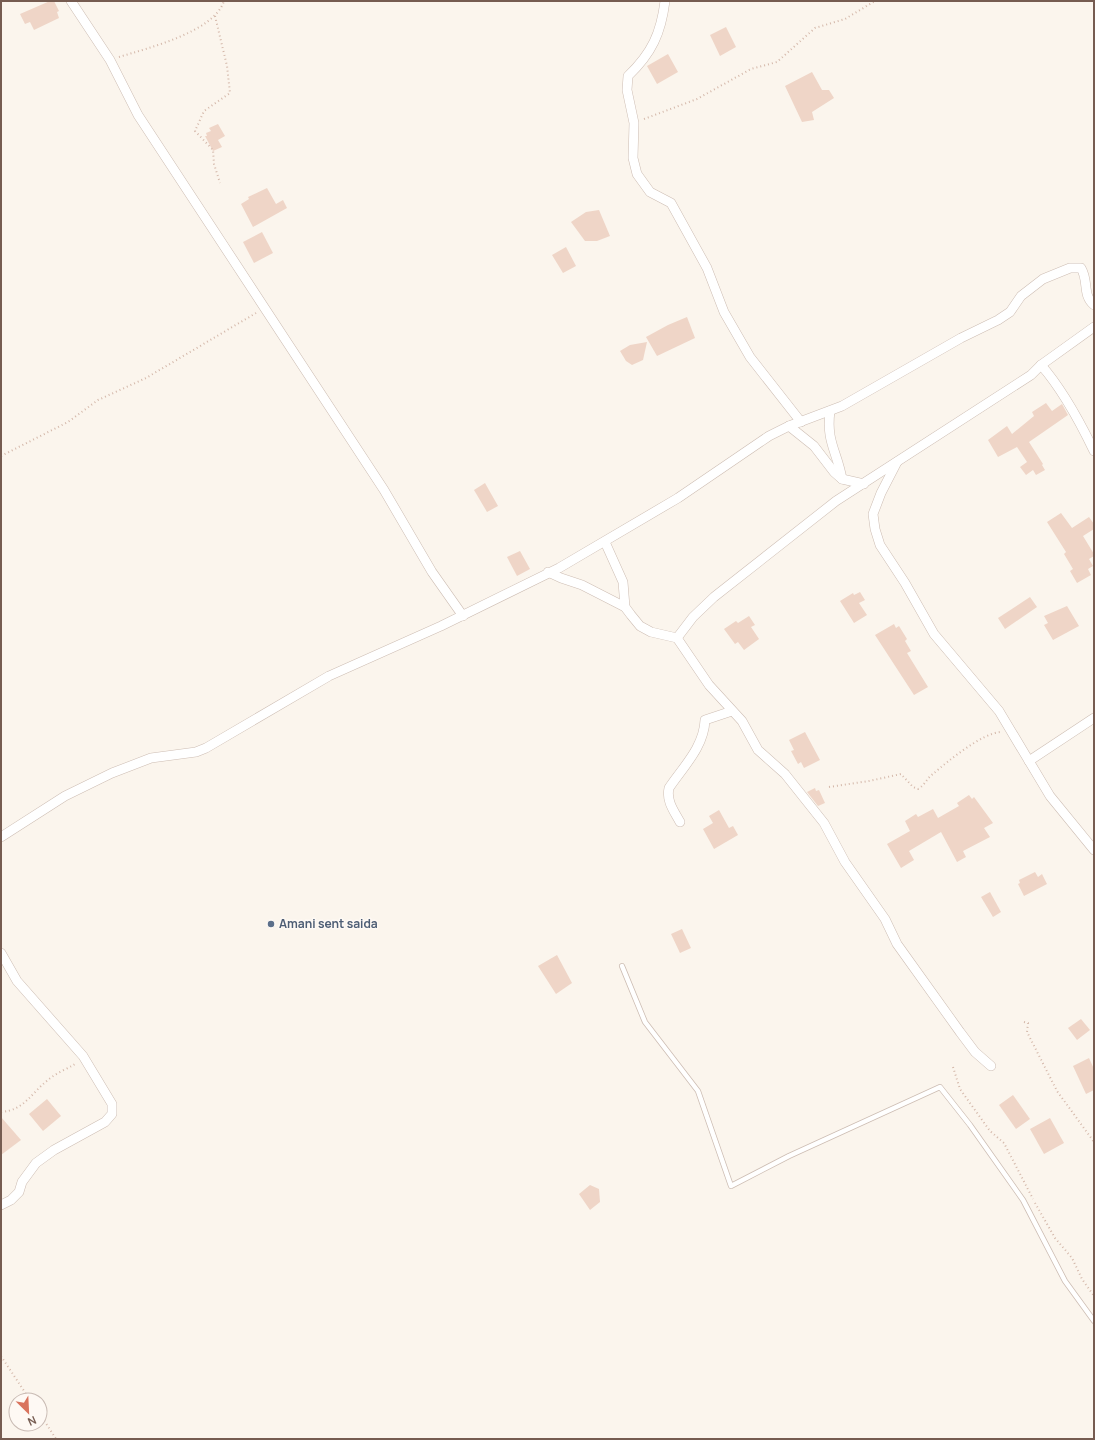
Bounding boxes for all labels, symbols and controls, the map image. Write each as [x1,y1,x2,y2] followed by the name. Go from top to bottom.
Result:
[279,915,378,932] place label: Amani sent saida
[266,919,276,929] marker: Amani sent saida
[8,1392,48,1432] north arrow
[26,1413,39,1430] text: N

